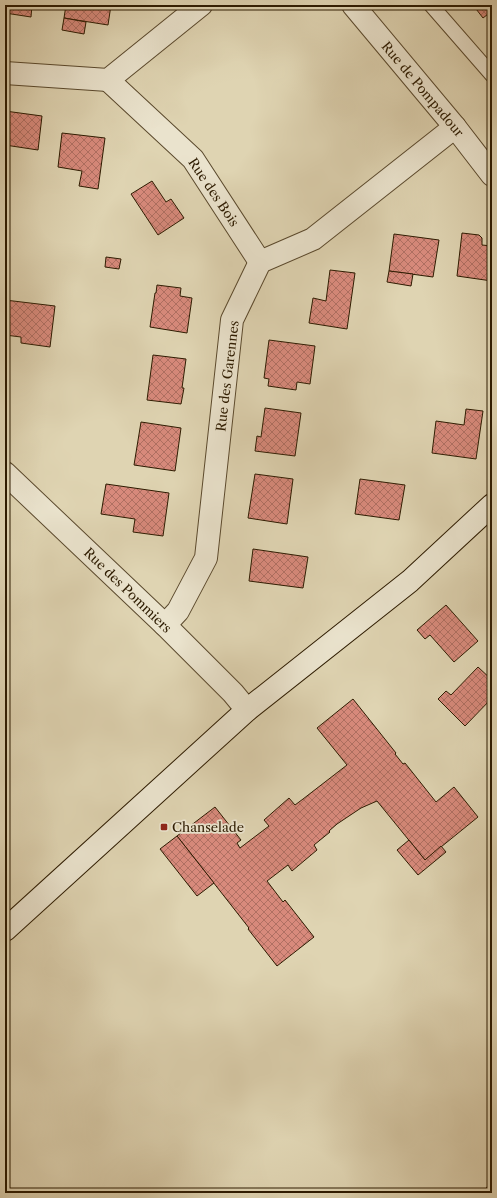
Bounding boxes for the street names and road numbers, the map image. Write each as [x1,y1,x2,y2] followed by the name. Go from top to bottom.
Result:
[378,38,468,140] street label: Rue de Pompadour
[185,155,243,230] street label: Rue des Bois
[212,319,242,432] street label: Rue des Garennes
[81,544,175,636] street label: Rue des Pommiers

